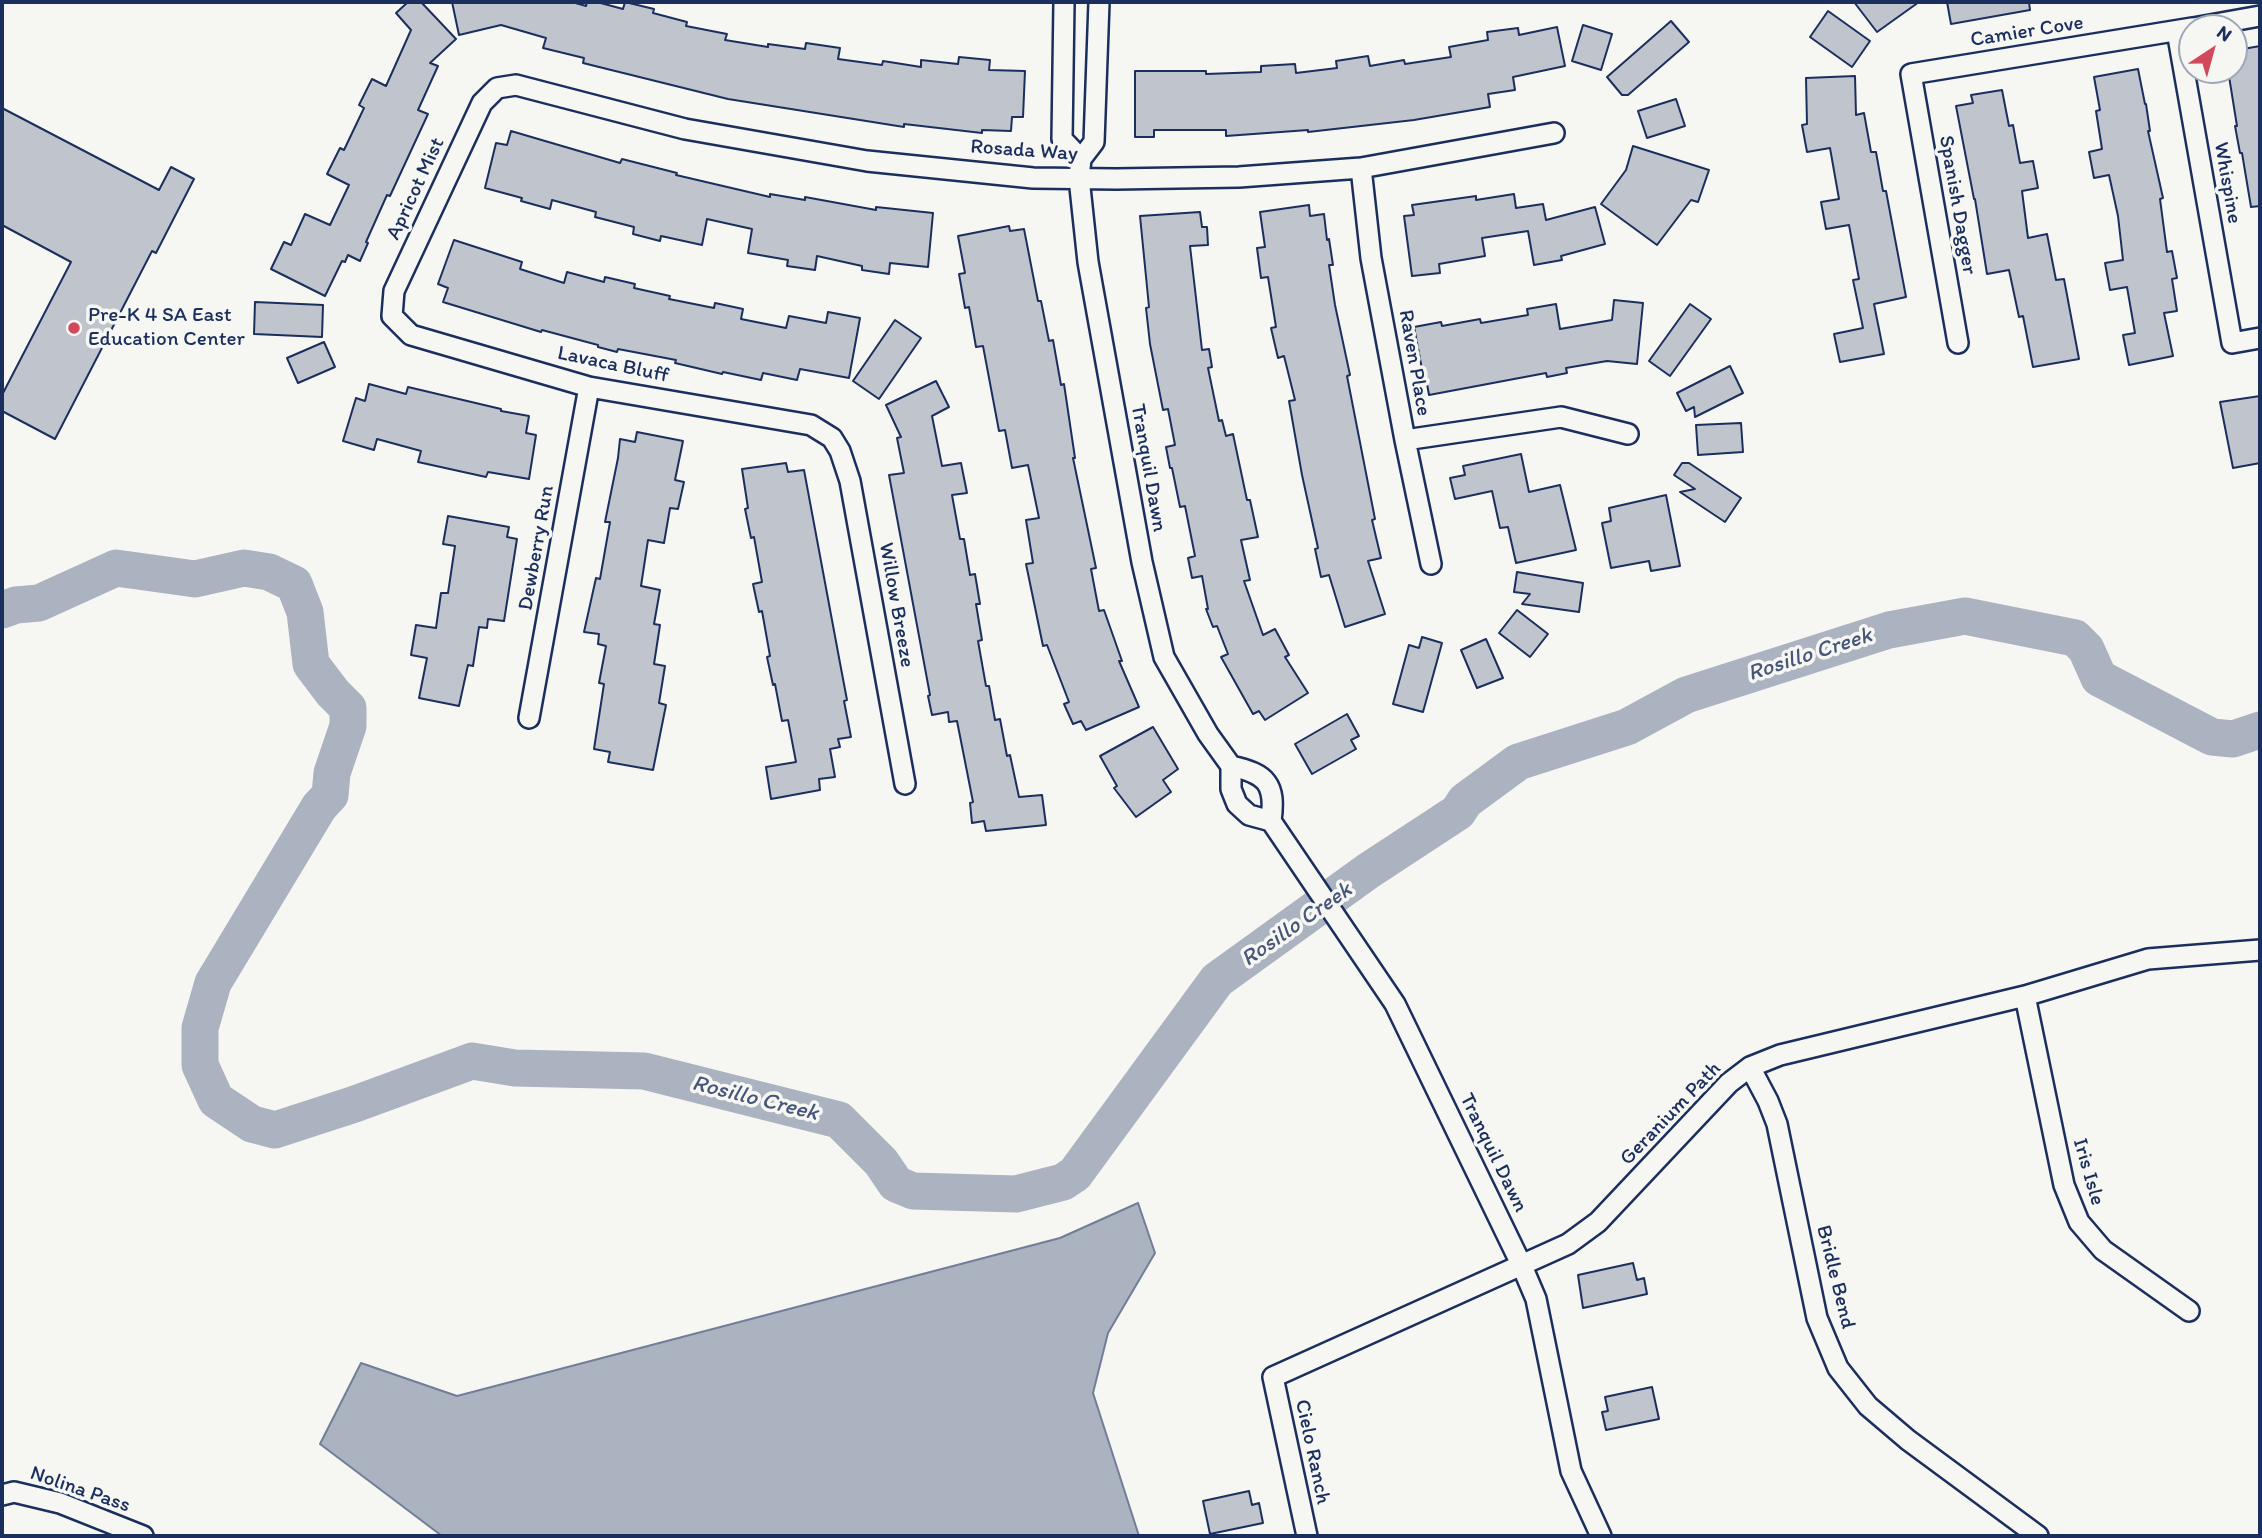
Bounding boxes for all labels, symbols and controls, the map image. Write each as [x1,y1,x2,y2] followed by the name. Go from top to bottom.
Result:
[1969,11,2085,53] street label: Camier Cove
[2178,14,2248,84] north arrow
[2213,20,2236,46] text: N
[381,134,451,244] street label: Apricot Mist
[1932,134,1982,276] street label: Spanish Dagger
[969,135,1079,167] street label: Rosada Way
[2207,140,2247,226] street label: Whispine
[88,303,245,353] place label: Pre-K 4 SA East Education Center
[1392,308,1436,418] street label: Raven Place
[66,320,82,336] marker: Pre-K 4 SA East Education Center
[555,341,671,389] street label: Lavaca Bluff
[1124,402,1172,534] street label: Tranquil Dawn
[514,484,560,612] street label: Dewberry Run
[873,541,919,669] street label: Willow Breeze
[1744,622,1876,688] water label: Rosillo Creek
[1236,877,1358,973] water label: Rosillo Creek
[1615,1057,1727,1171] street label: Geranium Path
[689,1070,821,1128] water label: Rosillo Creek
[1453,1089,1533,1217] street label: Tranquil Dawn
[2066,1135,2110,1209] street label: Iris Isle
[1810,1223,1860,1331] street label: Bridle Bend
[1289,1397,1335,1507] street label: Cielo Ranch
[27,1461,133,1519] street label: Nolina Pass

